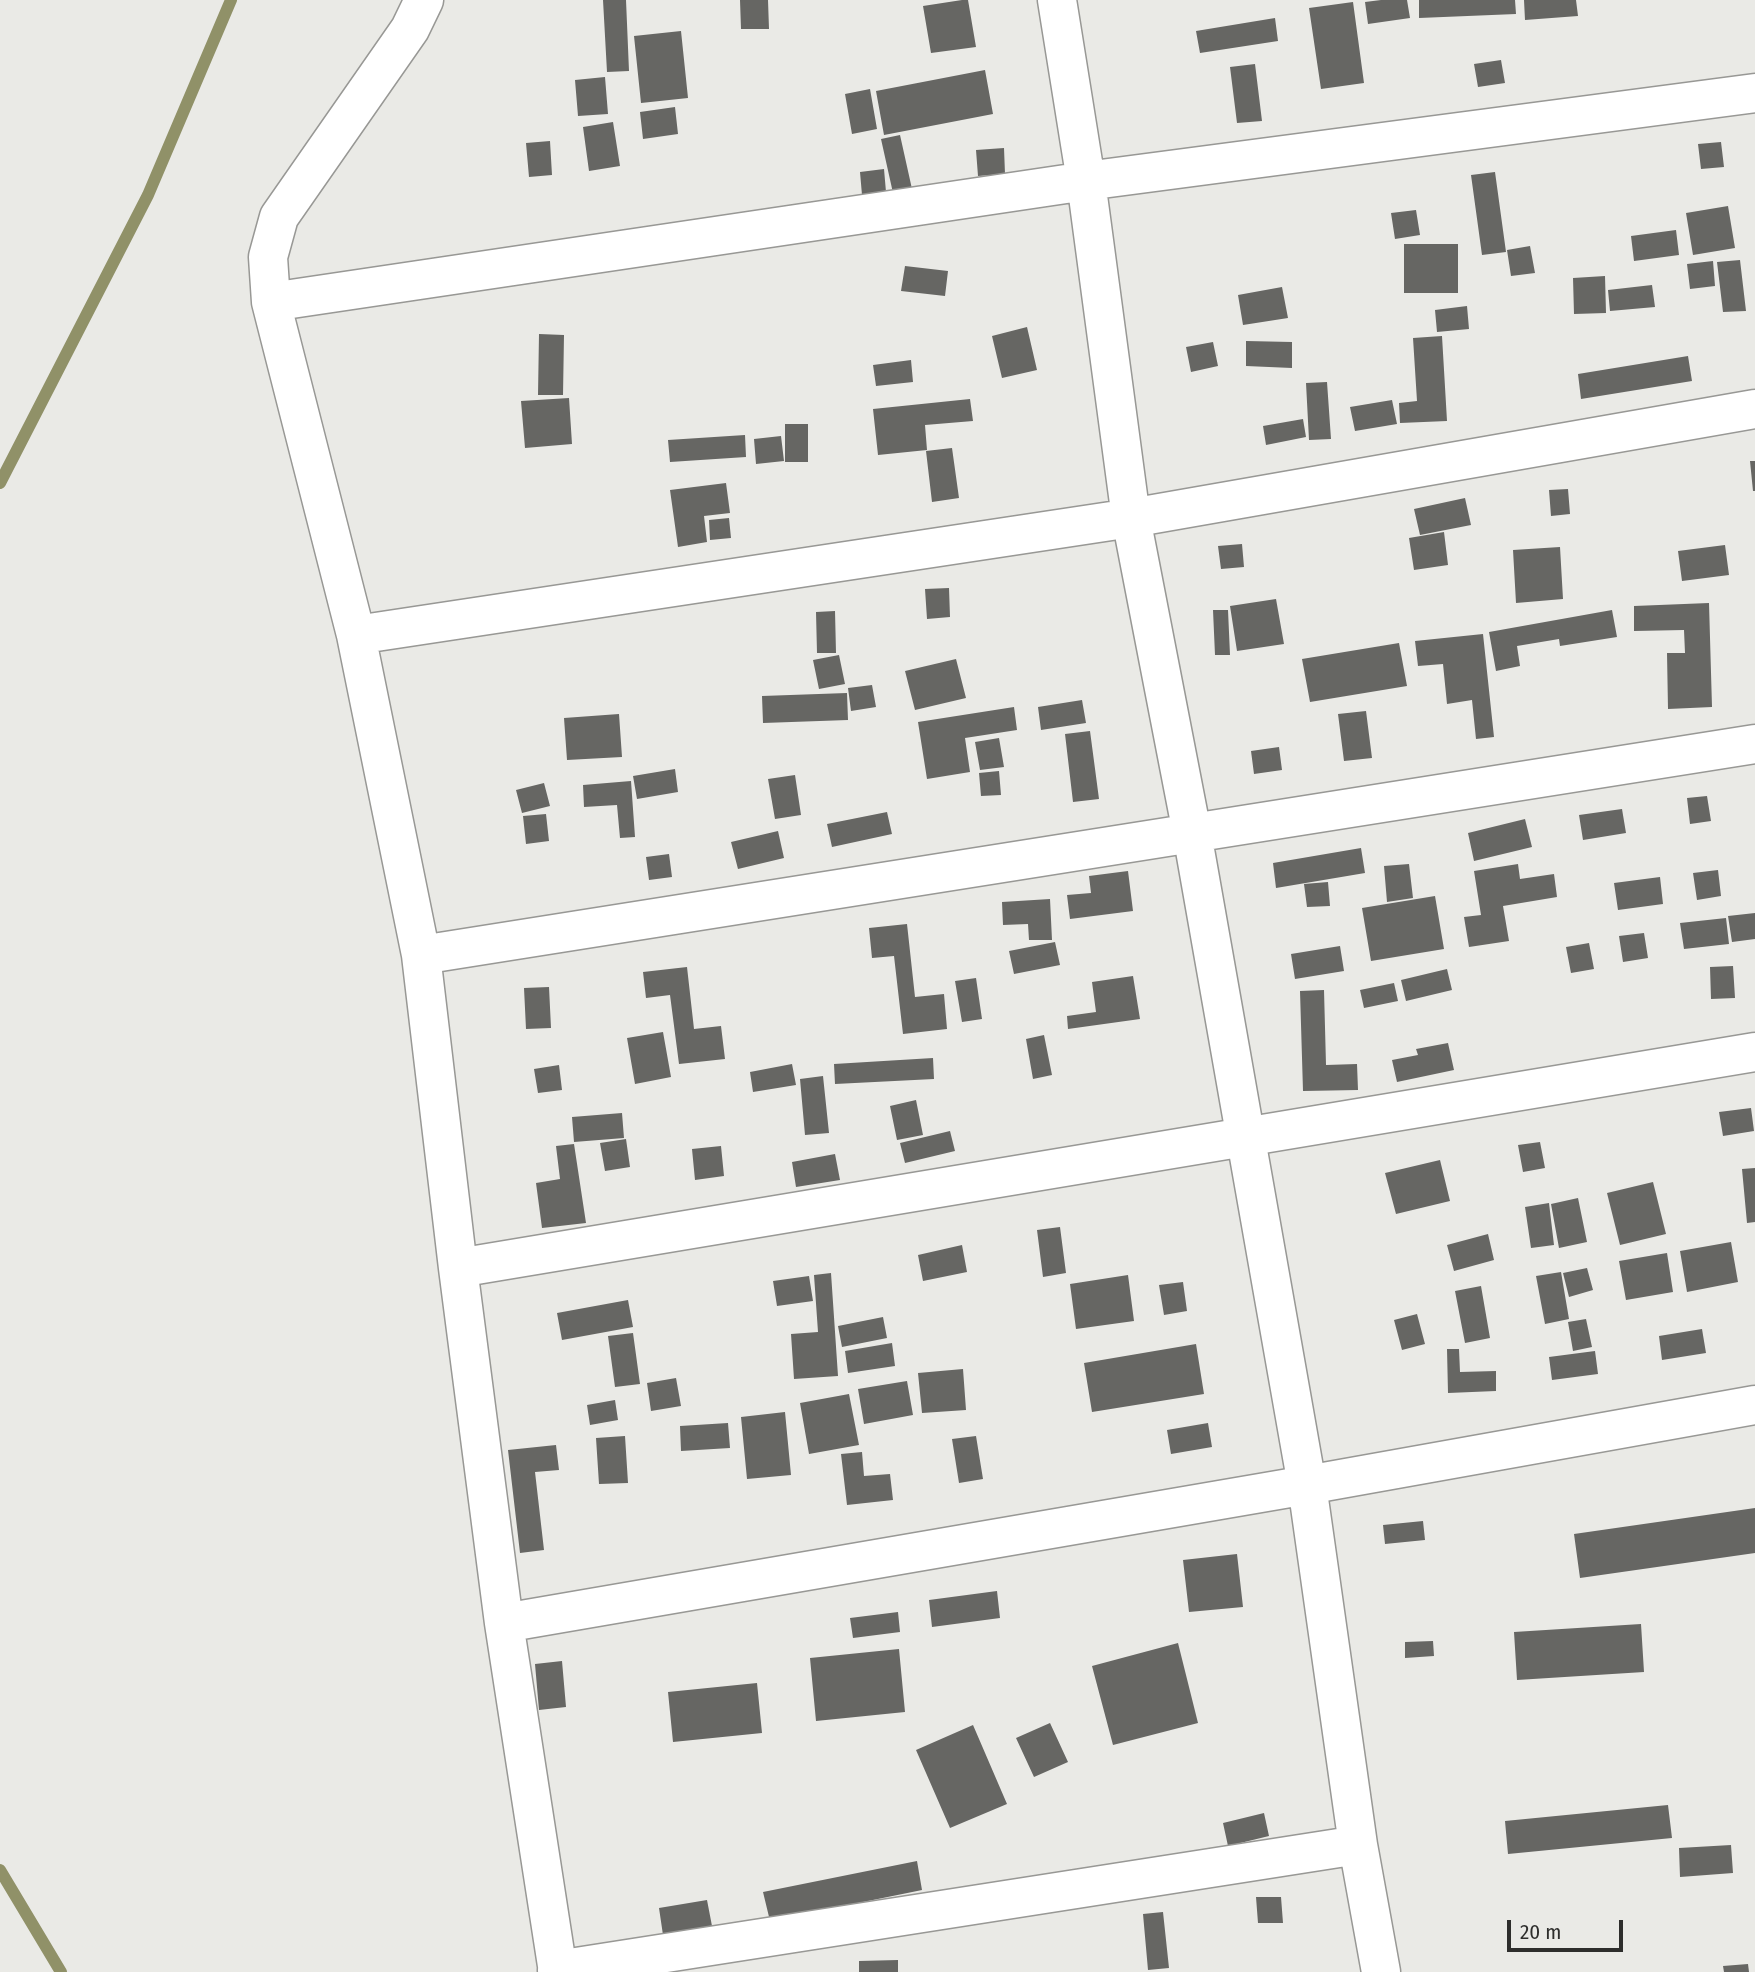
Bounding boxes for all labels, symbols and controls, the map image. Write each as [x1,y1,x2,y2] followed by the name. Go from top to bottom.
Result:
[1510,1906,1626,1950] scale bar
[1520,1919,1561,1945] text: 20 m

